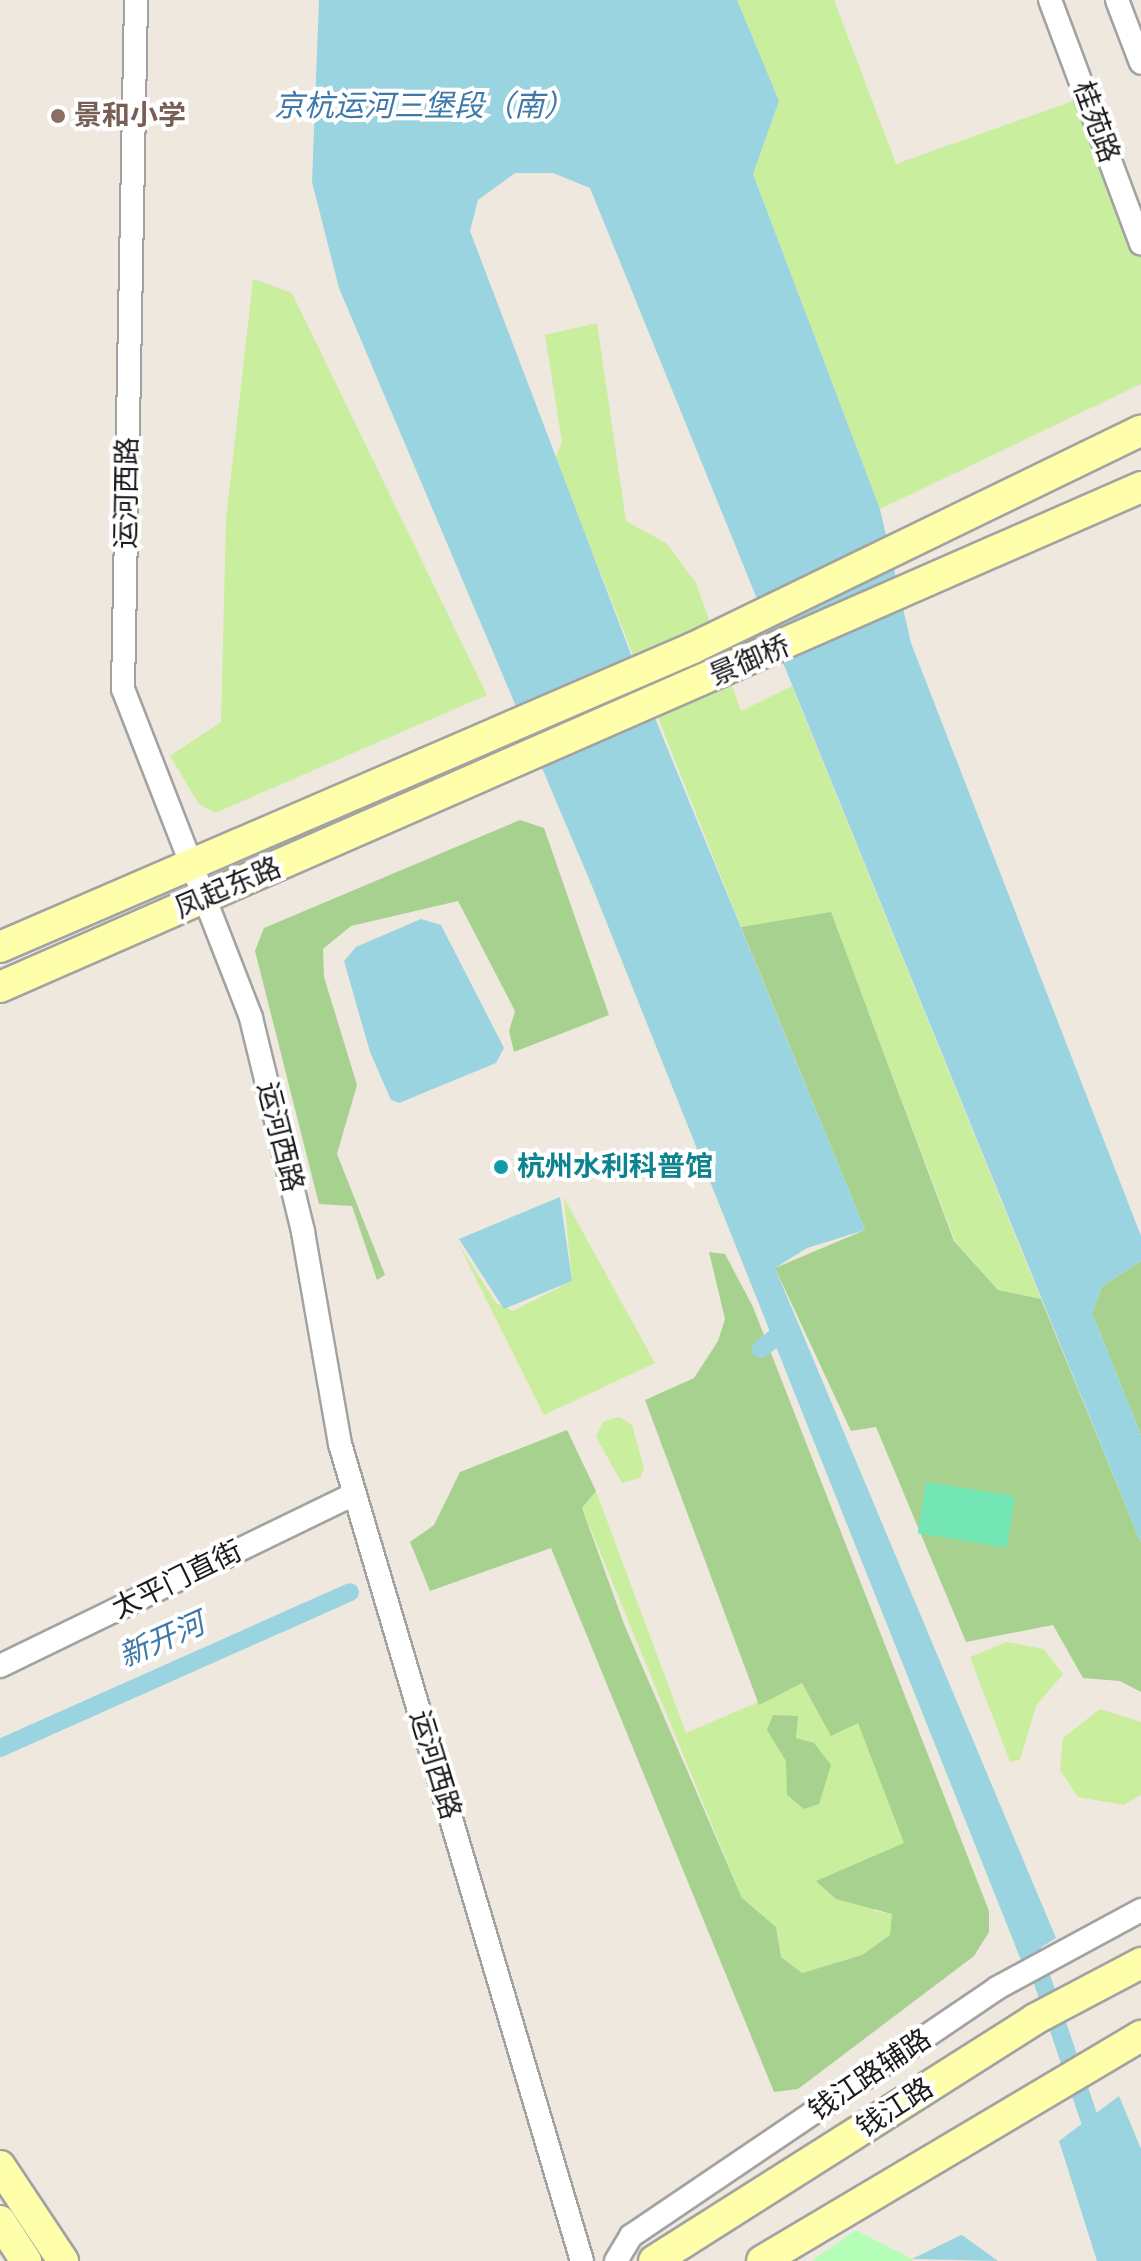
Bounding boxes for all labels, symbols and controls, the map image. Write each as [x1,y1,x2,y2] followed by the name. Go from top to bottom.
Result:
[1066,77,1126,167] street label: 桂苑路
[274,89,574,125] water label: 京杭运河三堡段（南）
[74,99,186,133] place label: 景和小学
[49,107,67,125] marker: 景和小学
[109,437,145,549] street label: 运河西路
[705,629,795,693] street label: 景御桥
[170,851,286,925] street label: 凤起东路
[250,1079,310,1195] street label: 运河西路
[517,1150,713,1184] place label: 杭州水利科普馆
[492,1158,510,1176] marker: 杭州水利科普馆
[107,1534,247,1626] street label: 太平门直街
[114,1606,210,1676] water label: 新开河
[403,1707,467,1823] street label: 运河西路
[803,2022,937,2128] street label: 钱江路辅路
[851,2071,939,2145] street label: 钱江路

